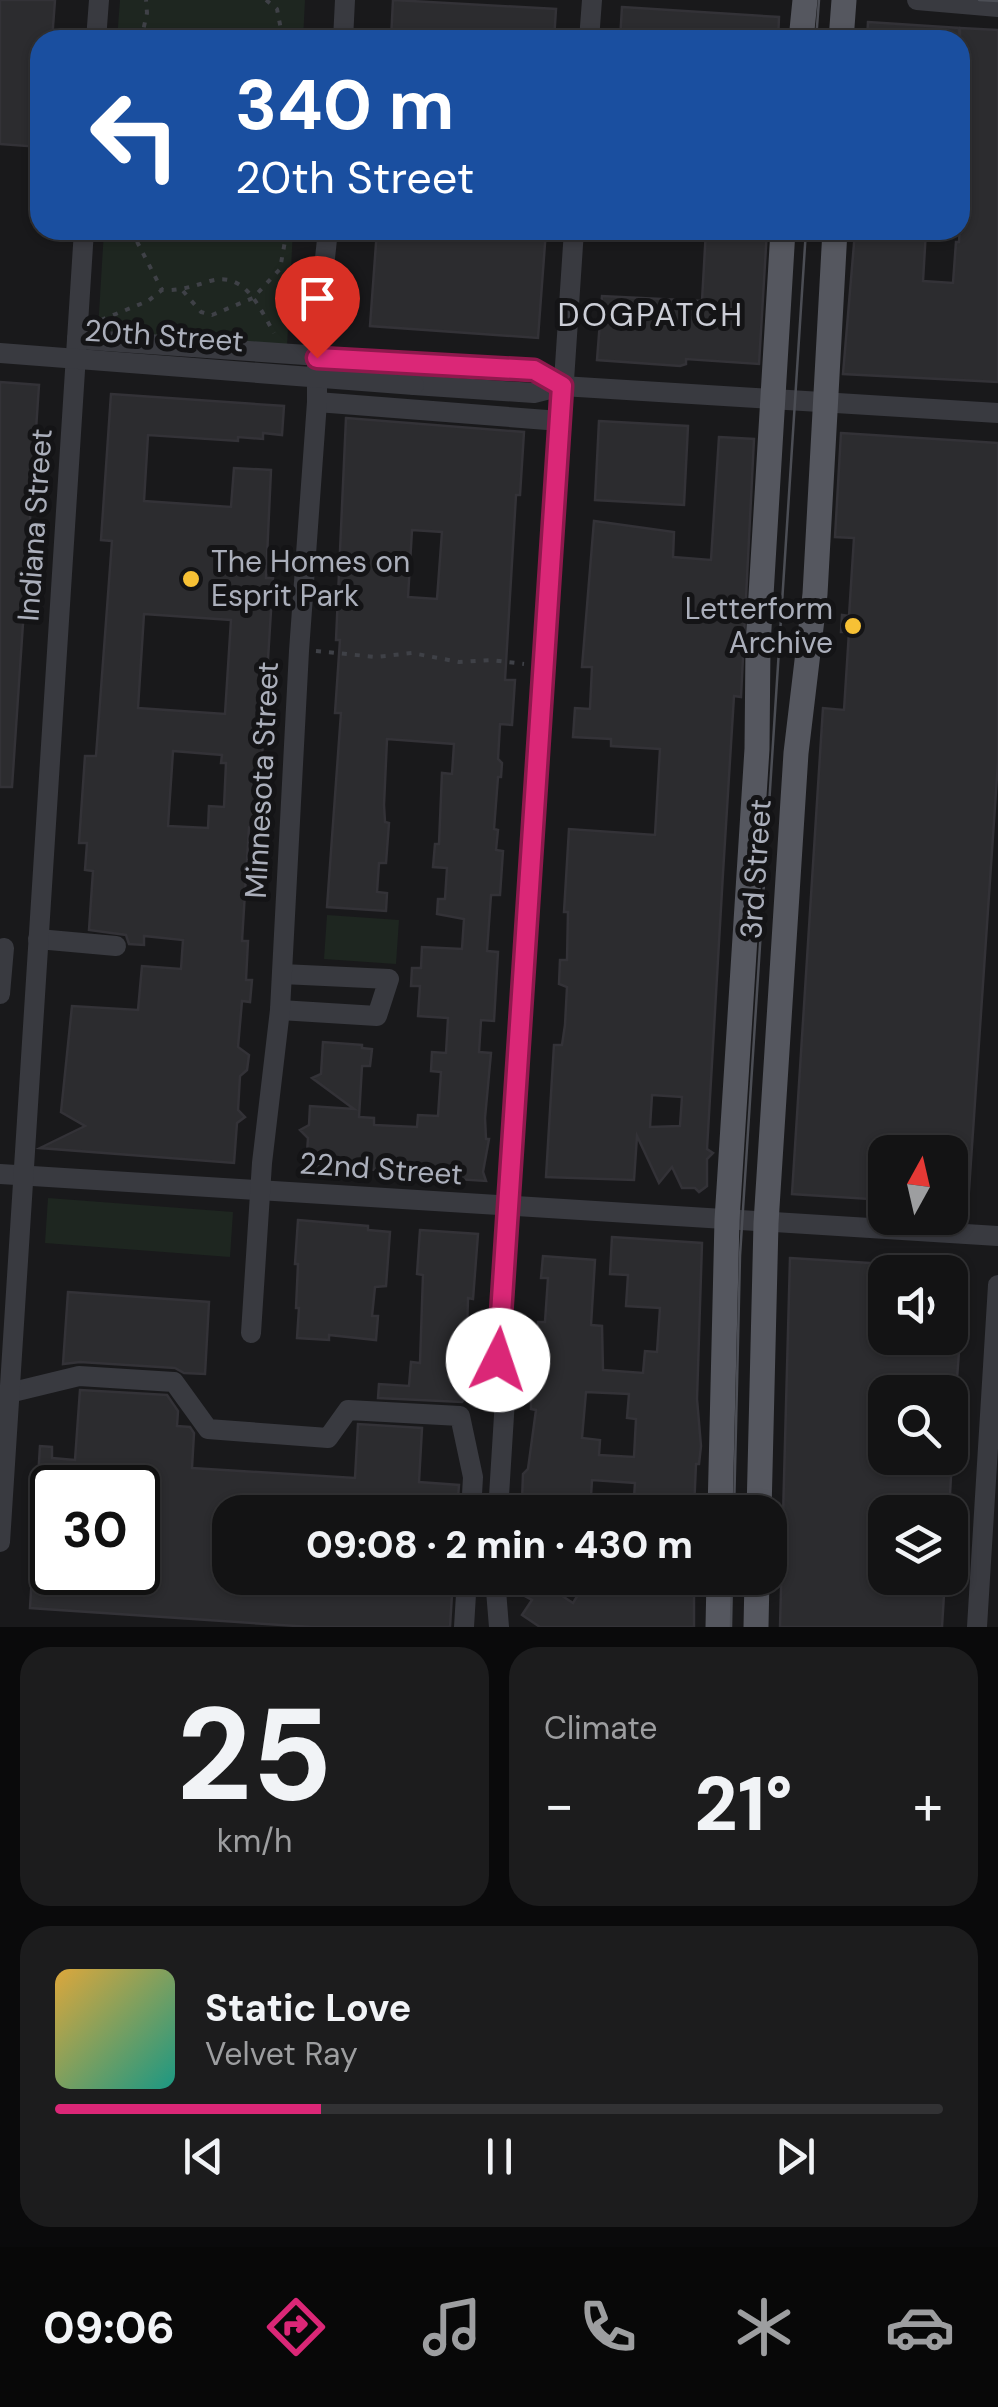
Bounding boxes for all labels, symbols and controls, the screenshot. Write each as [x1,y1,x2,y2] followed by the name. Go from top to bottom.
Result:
[235,60,454,151] text: 340 m
[70,70,200,200] icon: left
[235,148,474,207] text: 20th Street
[275,256,360,359] pin
[290,271,345,326] icon: arrive
[557,294,745,336] district label: DOGPATCH
[83,310,245,361] street label: 20th Street
[8,427,61,623] street label: Indiana Street
[211,542,410,615] place label: The Homes on Esprit Park
[180,568,202,590] marker: The Homes on Esprit Park
[685,589,833,662] place label: Letterform Archive
[842,615,864,637] marker: Letterform Archive
[236,660,287,899] street label: Minnesota Street
[731,798,780,940] street label: 3rd Street
[868,1135,968,1235] north arrow
[868,1135,968,1595] map controls
[298,1143,464,1194] street label: 22nd Street
[868,1255,968,1355] button: sound
[446,1308,550,1412] position arrow
[868,1375,968,1475] button: search
[30,1465,160,1595] speed limit sign: 30
[868,1495,968,1595] button: layers
[306,1520,693,1570] text: 09:08 · 2 min · 430 m
[177,1670,332,1839] text: 25
[544,1707,658,1749] text: Climate
[694,1756,793,1853] text: 21°
[544,1769,574,1841] text: −
[913,1769,943,1841] text: +
[217,1820,292,1862] text: km/h
[205,1983,411,2033] text: Static Love
[205,2033,358,2075] text: Velvet Ray
[176,2129,231,2184] icon: previous
[472,2129,527,2184] icon: pause
[768,2129,823,2184] icon: next
[261,2292,331,2362] icon: directions
[417,2292,487,2362] icon: music
[573,2292,643,2362] icon: phone
[729,2292,799,2362] icon: climate
[885,2292,955,2362] icon: car
[43,2298,175,2357] text: 09:06

